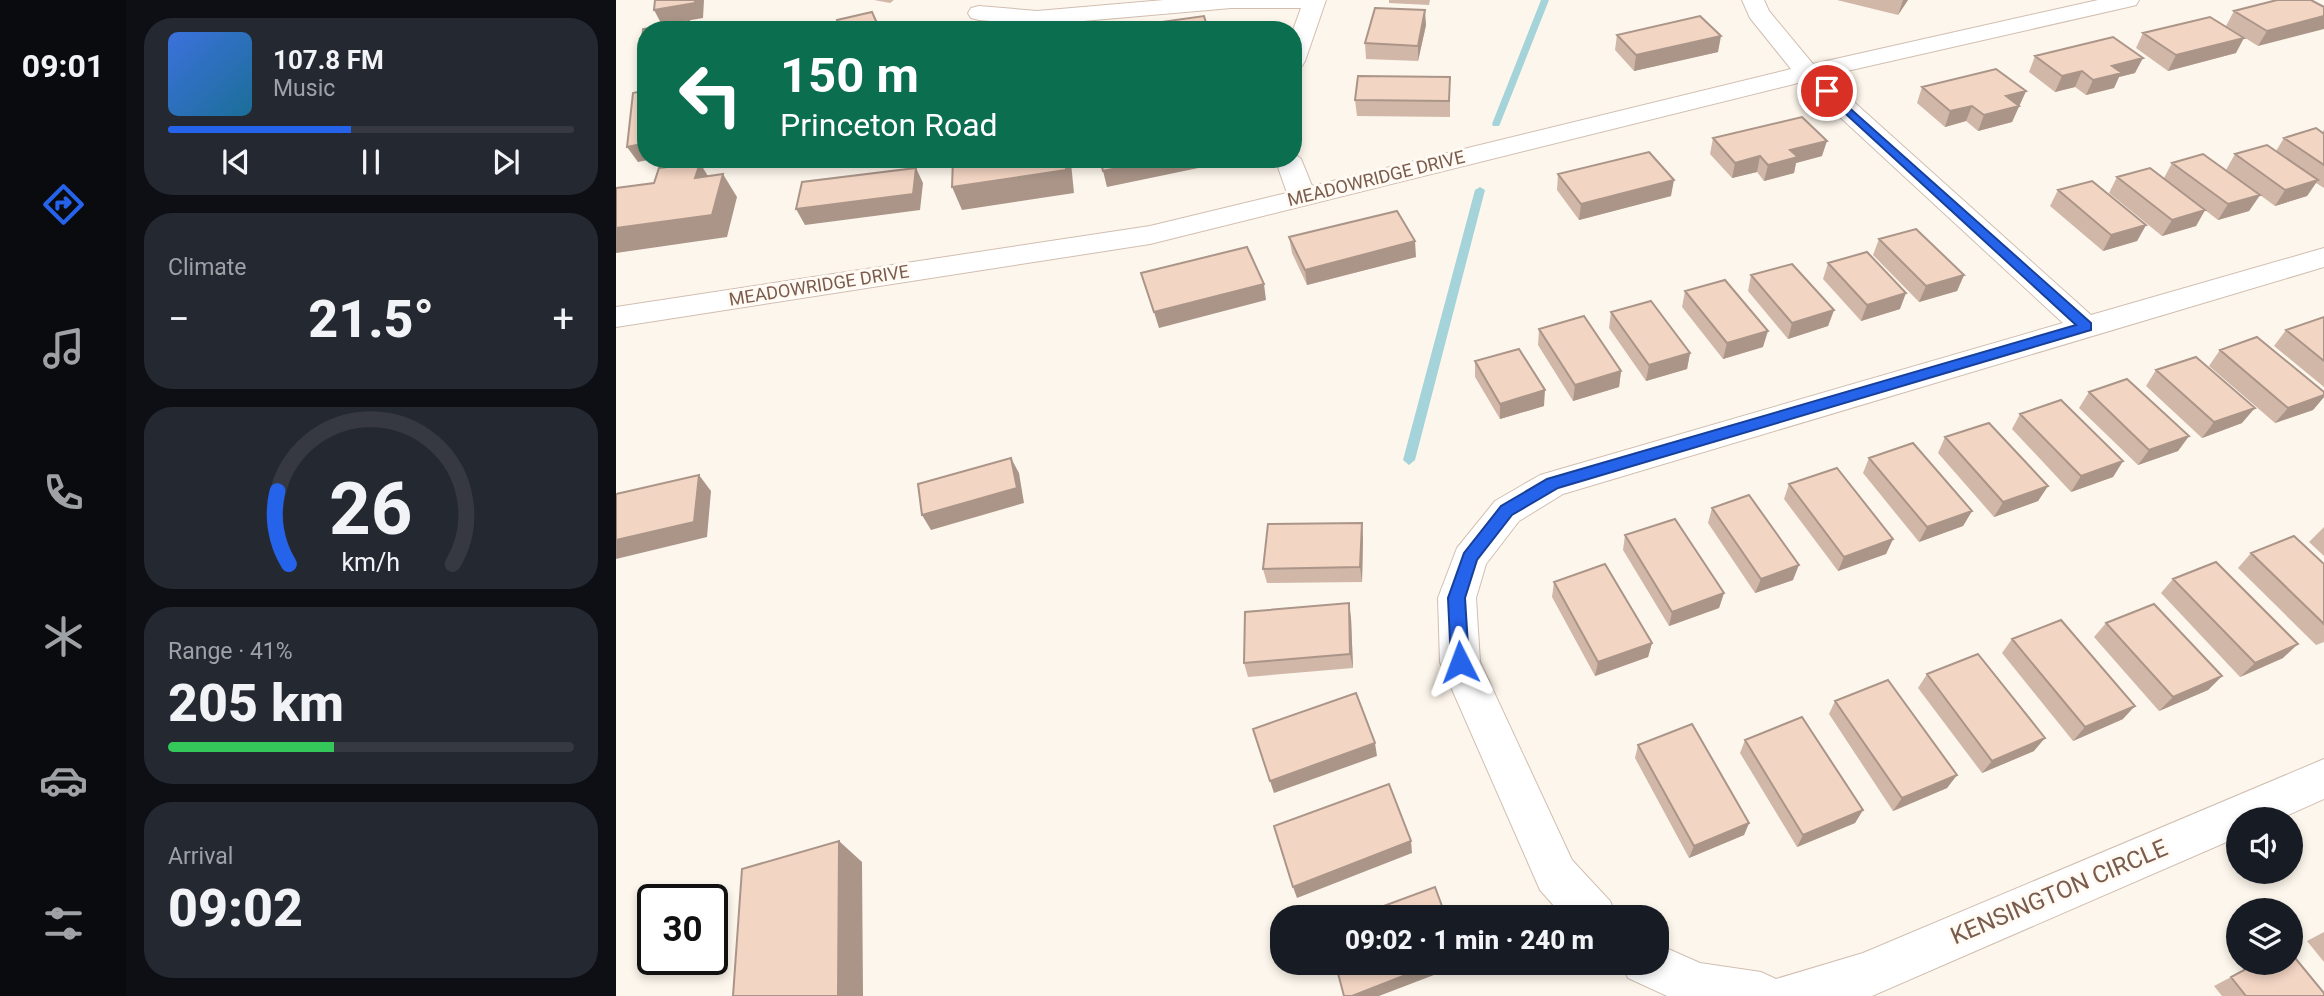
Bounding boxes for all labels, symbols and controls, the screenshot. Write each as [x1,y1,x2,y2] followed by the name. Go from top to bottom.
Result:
[273,45,384,75] text: 107.8 FM
[22,47,104,85] text: 09:01
[780,47,919,104] text: 150 m
[665,49,756,140] icon: left
[1797,61,1857,121] pin
[1808,72,1846,110] icon: arrive
[273,75,335,102] text: Music
[780,106,998,144] text: Princeton Road
[217,143,255,181] icon: previous
[352,143,390,181] icon: pause
[487,143,525,181] icon: next
[1285,146,1467,210] street label: MEADOWRIDGE DRIVE
[39,180,88,229] icon: directions
[168,254,247,281] text: Climate
[727,260,911,310] street label: MEADOWRIDGE DRIVE
[308,289,434,350] text: 21.5°
[168,297,190,341] text: −
[552,297,574,341] text: +
[39,324,88,373] icon: music
[329,466,413,552] text: 26
[39,468,88,517] icon: phone
[342,548,400,577] text: km/h
[39,612,88,661] icon: climate
[1423,625,1497,699] position arrow
[168,638,293,665] text: Range · 41%
[168,673,344,734] text: 205 km
[39,756,88,805] icon: car
[2226,807,2303,975] map controls
[2226,807,2303,884] button: sound
[1946,834,2172,950] street label: KENSINGTON CIRCLE
[168,843,233,870] text: Arrival
[168,878,303,939] text: 09:02
[637,884,728,975] speed limit sign: 30
[2226,898,2303,975] button: layers
[39,899,88,948] icon: filters
[1345,925,1594,955] text: 09:02 · 1 min · 240 m

